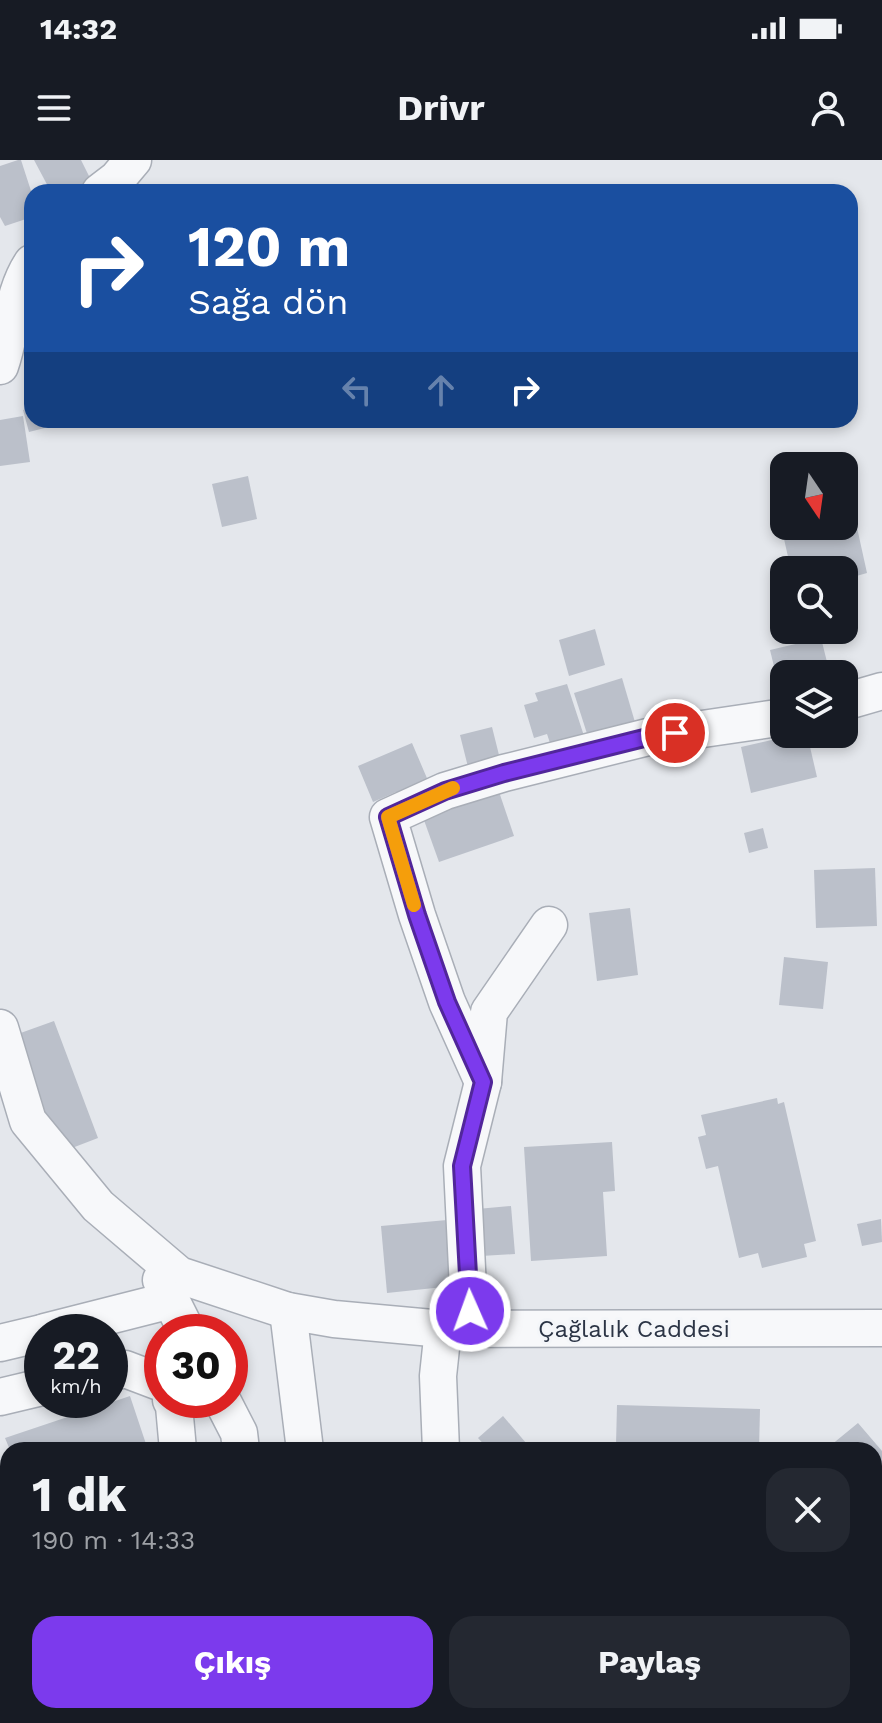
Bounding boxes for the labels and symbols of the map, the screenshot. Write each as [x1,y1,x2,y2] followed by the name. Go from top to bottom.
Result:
[770,452,858,540] north arrow
[641,699,709,767] pin
[428,1269,512,1353] position arrow
[144,1314,248,1418] speed limit sign: 30
[538,1315,730,1343] street label: Çağlalık Caddesi

